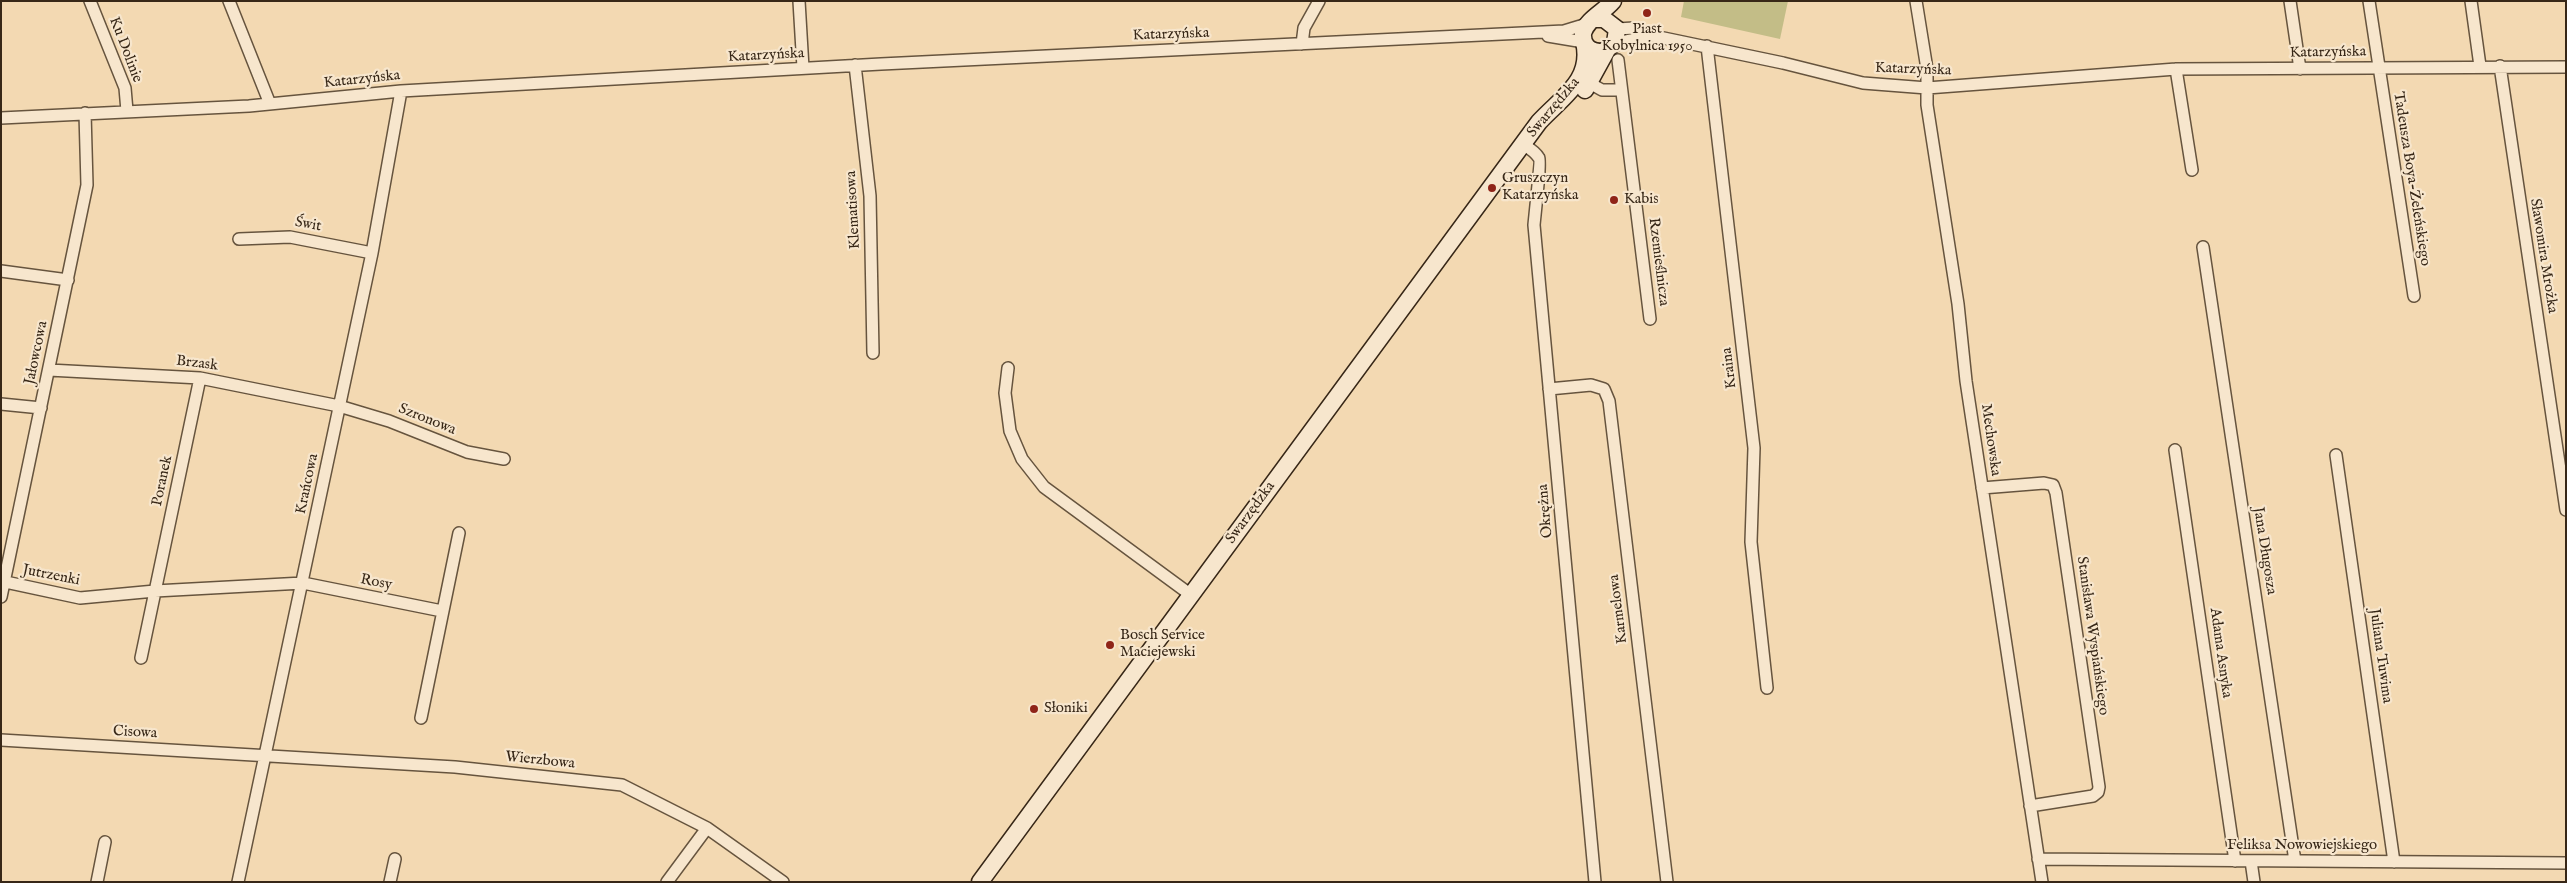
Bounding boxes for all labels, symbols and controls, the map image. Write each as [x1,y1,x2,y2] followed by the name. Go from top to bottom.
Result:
[1641,7,1653,19] marker: Piast Kobylnica 1950
[104,15,146,85] street label: Ku Dolinie
[1601,21,1693,56] place label: Piast Kobylnica 1950
[1132,25,1210,45] street label: Katarzyńska
[2290,43,2366,63] street label: Katarzyńska
[727,45,805,67] street label: Katarzyńska
[1874,60,1952,80] street label: Katarzyńska
[323,67,401,93] street label: Katarzyńska
[1524,74,1584,142] street label: Swarzędzka
[2388,91,2434,267] street label: Tadeusza Boya-Żeleńskiego
[843,170,865,250] street label: Klematisowa
[1502,170,1579,205] place label: Gruszczyn Katarzyńska
[1486,182,1498,194] marker: Gruszczyn Katarzyńska
[1624,191,1659,209] place label: Kabis
[1608,194,1620,206] marker: Kabis
[2525,197,2561,315] street label: Sławomira Mrożka
[293,214,323,236] street label: Świt
[1644,217,1672,307] street label: Rzemieślnicza
[21,320,53,386] street label: Jałowcowa
[1719,346,1741,390] street label: Kraina
[175,352,219,376] street label: Brzask
[396,400,458,440] street label: Szronowa
[1976,403,2004,477] street label: Mechowska
[293,452,323,516] street label: Krańcowa
[149,454,177,508] street label: Poranek
[1222,478,1280,548] street label: Swarzędzka
[1535,483,1557,539] street label: Okrężna
[2248,506,2280,596] street label: Jana Długosza
[2072,555,2112,717] street label: Stanisława Wyspiańskiego
[21,562,81,590] street label: Jutrzenki
[359,571,393,595] street label: Rosy
[1606,573,1632,645] street label: Karmelowa
[2205,607,2235,699] street label: Adama Asnyka
[2364,608,2396,704] street label: Juliana Tuwima
[1120,627,1205,662] place label: Bosch Service Maciejewski
[1104,639,1116,651] marker: Bosch Service Maciejewski
[1044,700,1088,718] place label: Słoniki
[1028,703,1040,715] marker: Słoniki
[112,723,158,743] street label: Cisowa
[504,748,576,774] street label: Wierzbowa
[2227,837,2377,855] street label: Feliksa Nowowiejskiego

